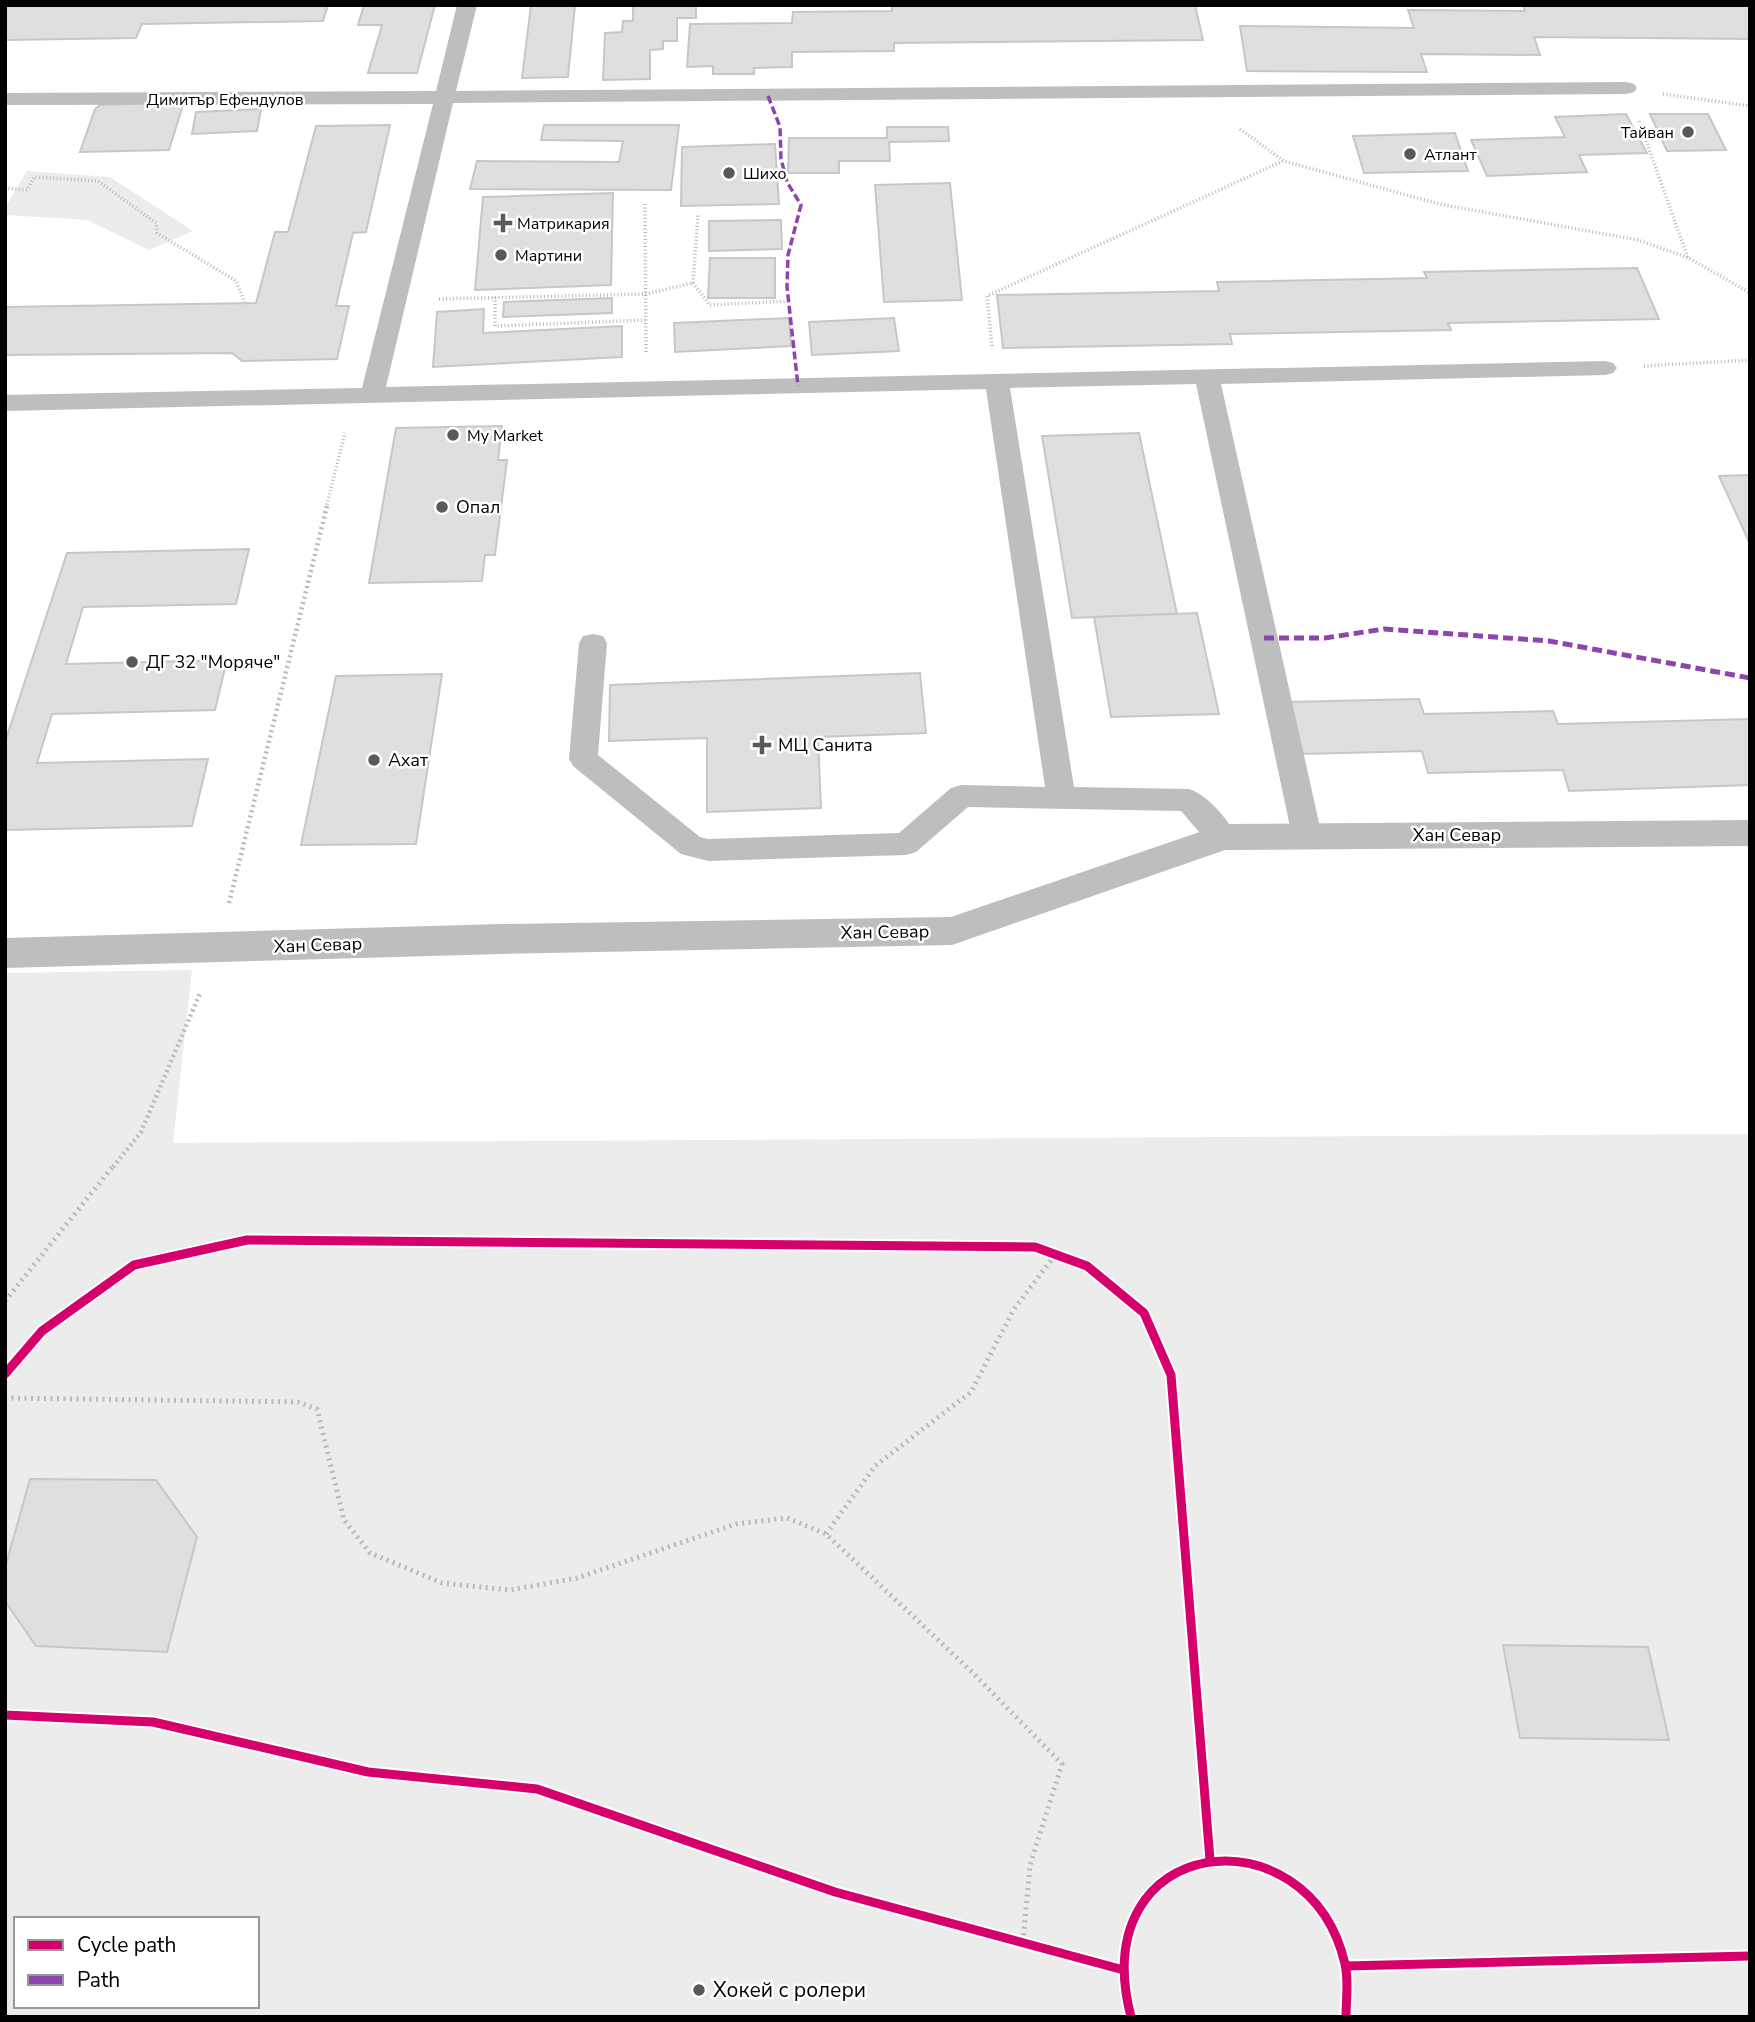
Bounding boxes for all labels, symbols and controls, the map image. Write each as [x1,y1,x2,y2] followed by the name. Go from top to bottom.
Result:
[147,89,304,111] street label: Димитър Ефендулов
[1621,122,1674,144] place label: Тайван
[1680,124,1696,140] marker: Тайван
[1424,144,1477,166] place label: Атлант
[1402,146,1418,162] marker: Атлант
[743,163,787,185] place label: Шихо
[721,165,737,181] marker: Шихо
[517,213,610,235] place label: Матрикария
[495,215,511,231] marker: Матрикария
[515,245,582,267] place label: Мартини
[493,247,509,263] marker: Мартини
[467,425,543,447] place label: My Market
[445,427,461,443] marker: My Market
[456,495,500,519] place label: Опал
[434,499,450,515] marker: Опал
[146,650,280,674] place label: ДГ 32 "Моряче"
[124,654,140,670] marker: ДГ 32 "Моряче"
[778,733,873,757] place label: МЦ Санита
[752,735,772,755] marker: МЦ Санита
[388,748,428,772] place label: Ахат
[366,752,382,768] marker: Ахат
[1413,823,1501,847] street label: Хан Севар
[841,919,929,945] street label: Хан Севар
[273,931,363,959] street label: Хан Севар
[14,1917,259,2008] legend
[77,1931,176,1959] text: Cycle path
[77,1966,120,1994] text: Path
[713,1976,866,2004] place label: Хокей с ролери
[691,1982,707,1998] marker: Хокей с ролери

